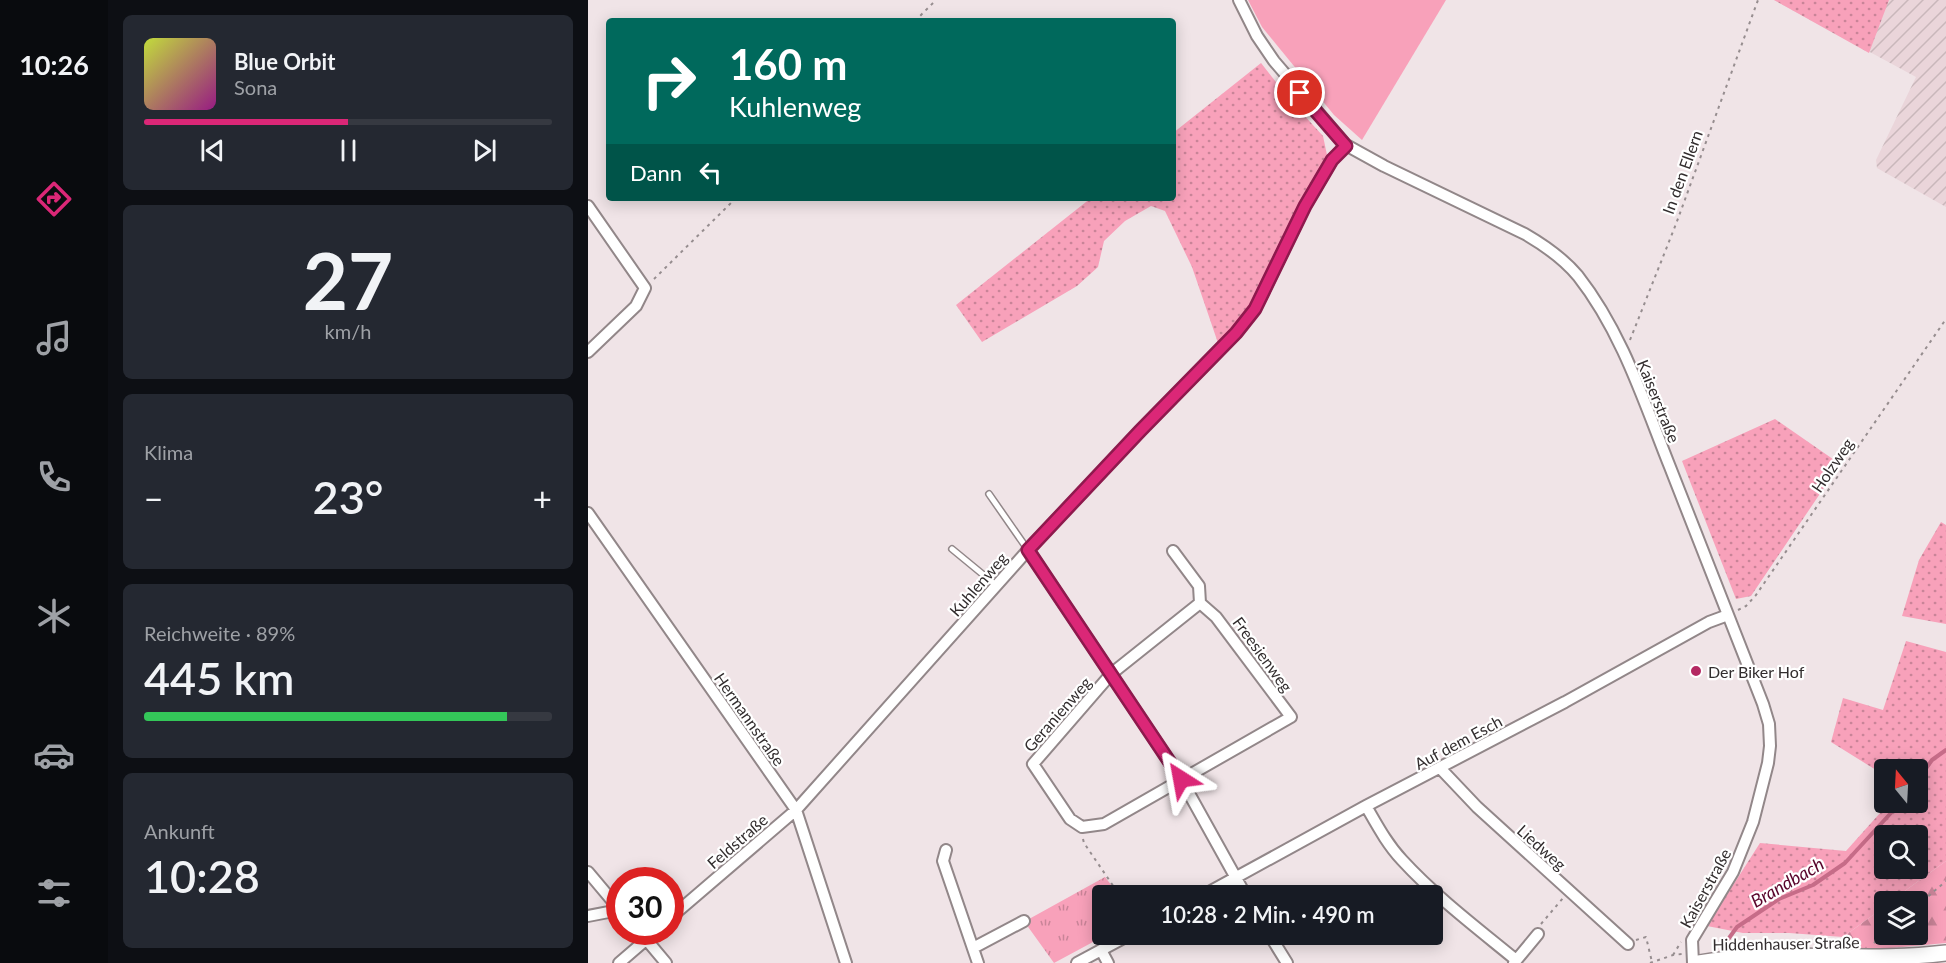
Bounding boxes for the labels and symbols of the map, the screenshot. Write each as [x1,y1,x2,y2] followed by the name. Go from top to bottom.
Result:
[1274,67,1325,118] pin
[1658,128,1706,216] street label: In den Ellern
[1634,357,1684,445] street label: Kaiserstraße
[1807,434,1857,496] street label: Holzweg
[945,548,1011,620] street label: Kuhlenweg
[1229,613,1297,695] street label: Freesienweg
[1708,662,1805,681] place label: Der Biker Hof
[1689,664,1703,678] marker: Der Biker Hof
[711,669,789,769] street label: Hermannstraße
[1019,673,1095,755] street label: Geranienweg
[1411,711,1505,773] street label: Auf dem Esch
[1149,747,1213,811] position arrow
[1874,759,1928,813] north arrow
[703,810,771,872] street label: Feldstraße
[1514,820,1570,874] street label: Liedweg
[1675,845,1735,931] street label: Kaiserstraße
[1746,852,1828,912] water label: Brandbach
[606,867,684,945] speed limit sign: 30
[1712,932,1860,954] street label: Hiddenhauser Straße

